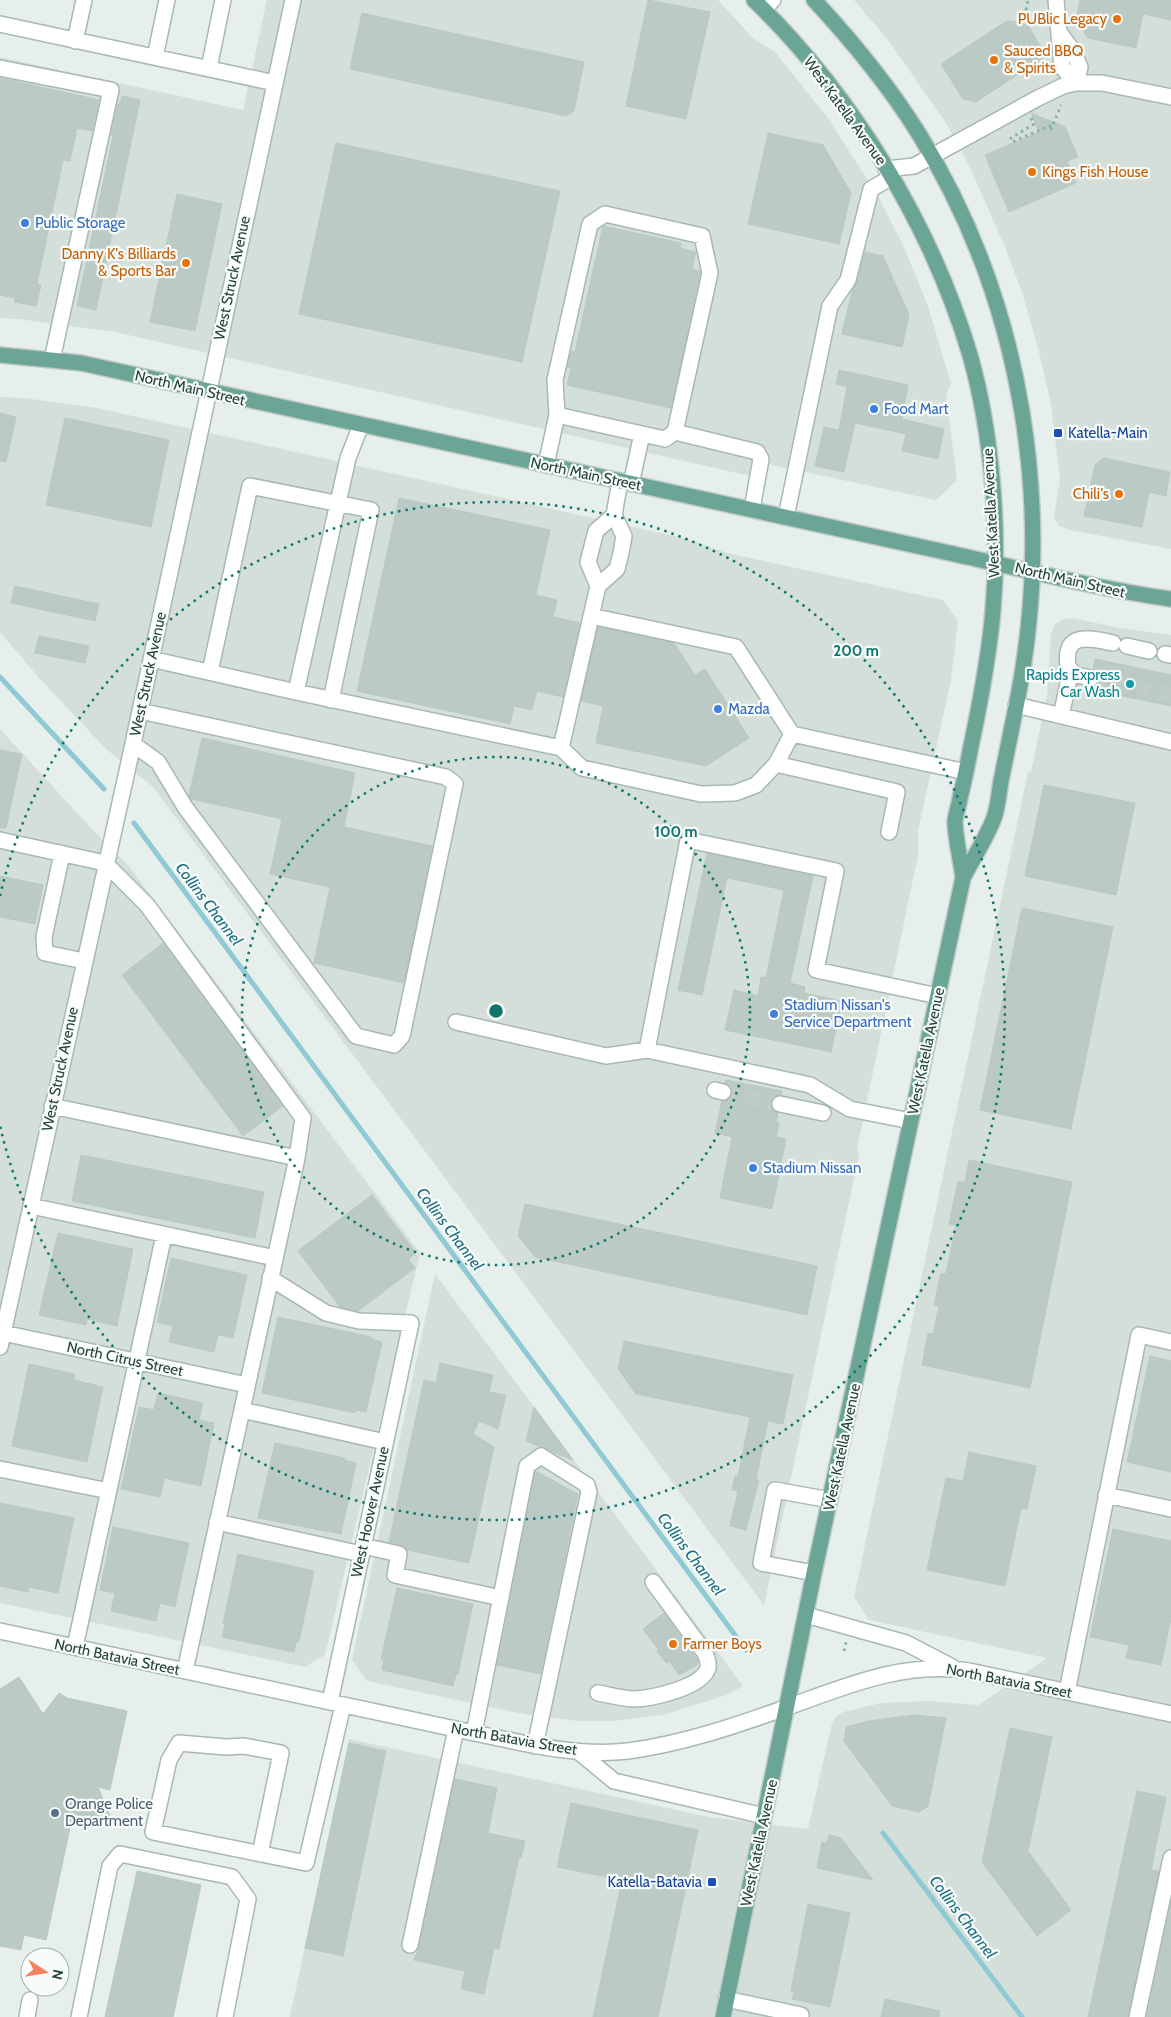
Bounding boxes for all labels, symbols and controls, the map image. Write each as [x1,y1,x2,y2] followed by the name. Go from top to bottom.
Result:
[1018,10,1107,28] place label: PUBlic Legacy
[1111,13,1123,25] marker: PUBlic Legacy
[1004,42,1083,77] place label: Sauced BBQ & Spirits
[800,53,890,169] street label: West Katella Avenue
[988,54,1000,66] marker: Sauced BBQ & Spirits
[1042,163,1149,181] place label: Kings Fish House
[1026,166,1038,178] marker: Kings Fish House
[35,214,126,232] place label: Public Storage
[210,214,254,342] street label: West Struck Avenue
[19,217,31,229] marker: Public Storage
[61,245,176,280] place label: Danny K's Billiards & Sports Bar
[180,257,192,269] marker: Danny K's Billiards & Sports Bar
[133,367,247,409] street label: North Main Street
[884,400,948,418] place label: Food Mart
[868,403,880,415] marker: Food Mart
[1068,424,1148,442] place label: Katella-Main
[1052,427,1064,439] marker: Katella-Main
[979,448,1003,578] street label: West Katella Avenue
[529,453,643,495] street label: North Main Street
[1073,485,1109,503] place label: Chili's
[1113,488,1125,500] marker: Chili's
[1013,559,1127,601] street label: North Main Street
[126,610,170,738] street label: West Struck Avenue
[833,642,879,660] text: 200 m
[1026,666,1120,701] place label: Rapids Express Car Wash
[1124,678,1136,690] marker: Rapids Express Car Wash
[728,700,771,718] place label: Mazda
[712,703,724,715] marker: Mazda
[654,823,698,841] text: 100 m
[172,859,247,949] water label: Collins Channel
[904,986,948,1116] street label: West Katella Avenue
[784,996,912,1031] place label: Stadium Nissan's Service Department
[487,1002,505,1020] centre of rings
[38,1005,82,1133] street label: West Struck Avenue
[768,1008,780,1020] marker: Stadium Nissan's Service Department
[763,1159,861,1177] place label: Stadium Nissan
[747,1162,759,1174] marker: Stadium Nissan
[413,1184,488,1274] water label: Collins Channel
[65,1338,185,1380] street label: North Citrus Street
[820,1382,864,1512] street label: West Katella Avenue
[347,1445,393,1579] street label: West Hoover Avenue
[654,1509,729,1599] water label: Collins Channel
[53,1635,181,1679] street label: North Batavia Street
[683,1635,762,1653] place label: Farmer Boys
[667,1638,679,1650] marker: Farmer Boys
[945,1660,1073,1702] street label: North Batavia Street
[450,1719,578,1759] street label: North Batavia Street
[737,1778,781,1908] street label: West Katella Avenue
[65,1795,153,1830] place label: Orange Police Department
[49,1807,61,1819] marker: Orange Police Department
[926,1872,1001,1962] water label: Collins Channel
[607,1873,703,1891] place label: Katella-Batavia
[706,1876,718,1888] marker: Katella-Batavia
[20,1947,70,1997] north arrow
[48,1968,68,1981] text: N

